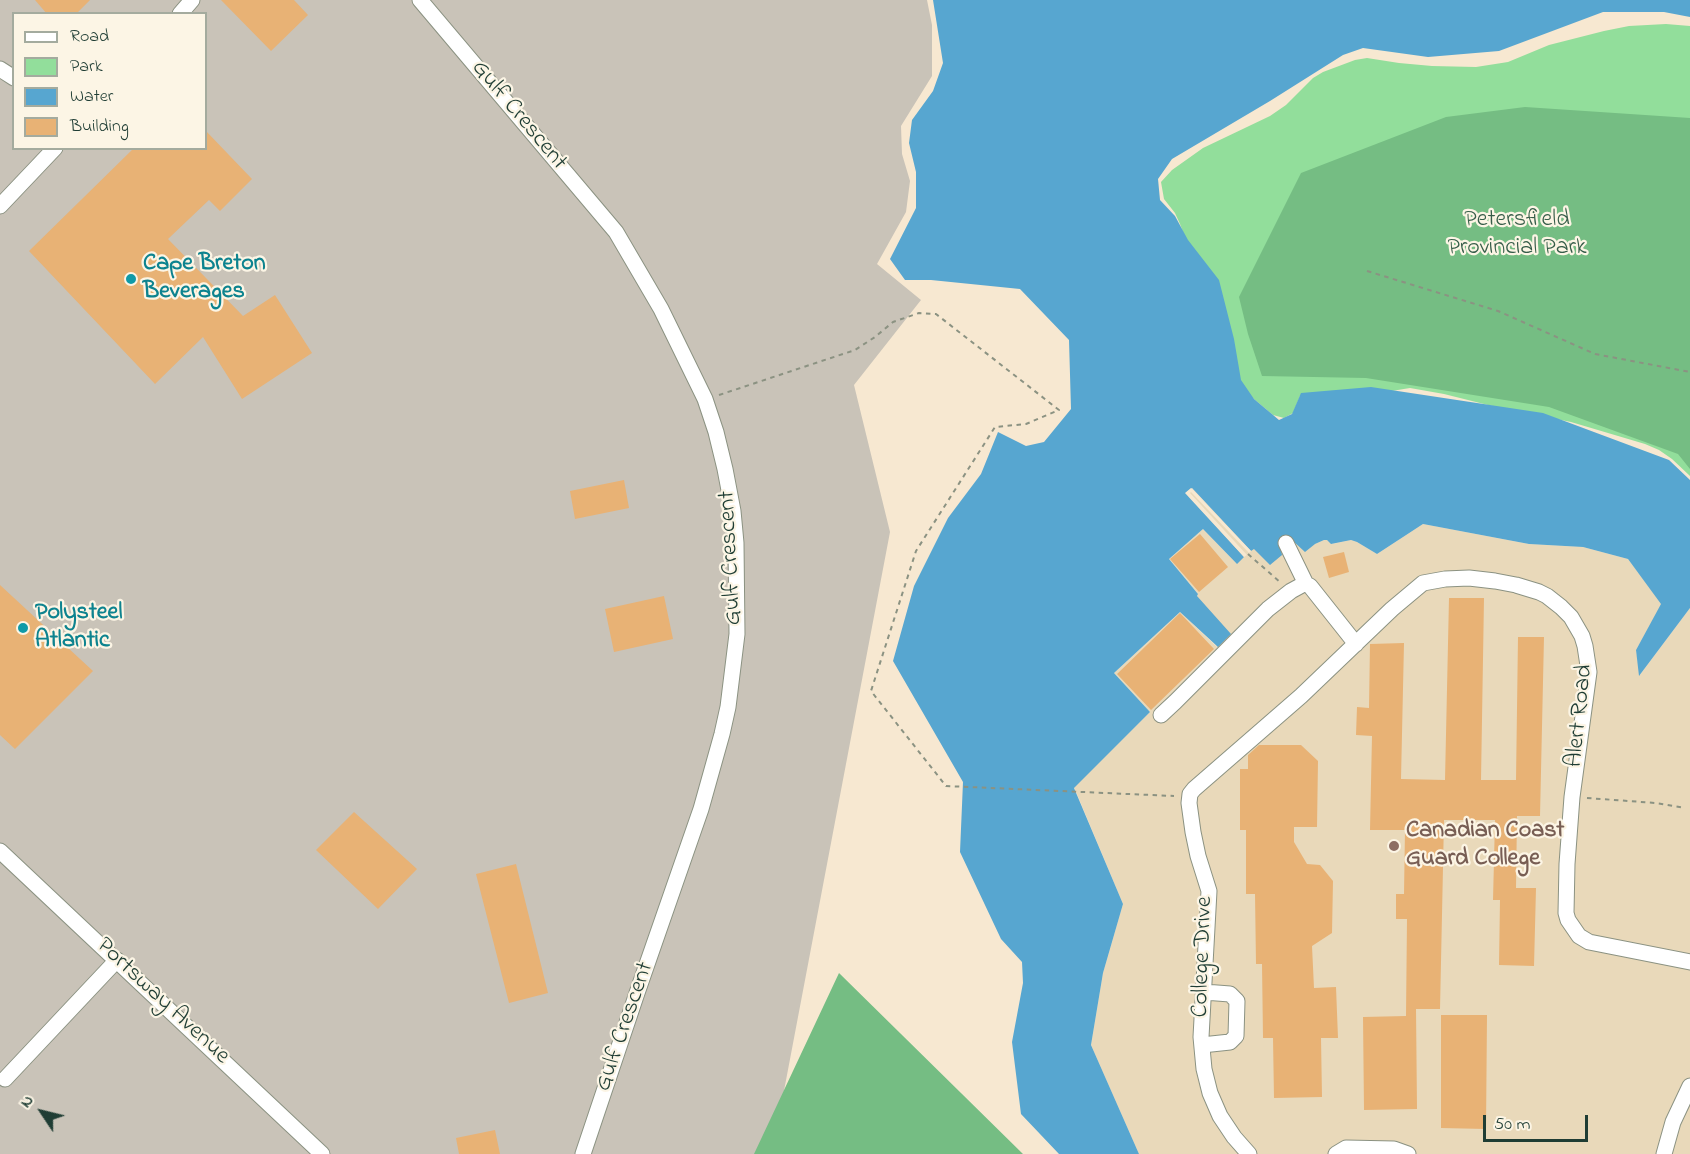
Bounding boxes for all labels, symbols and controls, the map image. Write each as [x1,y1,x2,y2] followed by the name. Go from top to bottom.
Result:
[12,12,207,150] legend
[70,24,109,50] text: Road
[70,54,103,80] text: Park
[464,55,572,177] street label: Gulf Crescent
[70,84,113,110] text: Water
[70,114,129,140] text: Building
[1447,207,1587,263] park label: Petersfield Provincial Park
[143,251,266,307] place label: Cape Breton Beverages
[124,272,138,286] marker: Cape Breton Beverages
[714,490,750,626] street label: Gulf Crescent
[35,600,122,656] place label: Polysteel Atlantic
[16,621,30,635] marker: Polysteel Atlantic
[1561,663,1601,769] street label: Alert Road
[1406,818,1564,874] place label: Canadian Coast Guard College
[1387,839,1401,853] marker: Canadian Coast Guard College
[1187,896,1221,1018] street label: College Drive
[89,933,235,1071] street label: Portsway Avenue
[590,959,662,1095] street label: Gulf Crescent
[12,1082,72,1142] north arrow
[14,1090,40,1113] text: N
[1486,1103,1591,1141] scale bar
[1494,1112,1531,1138] text: 50 m

